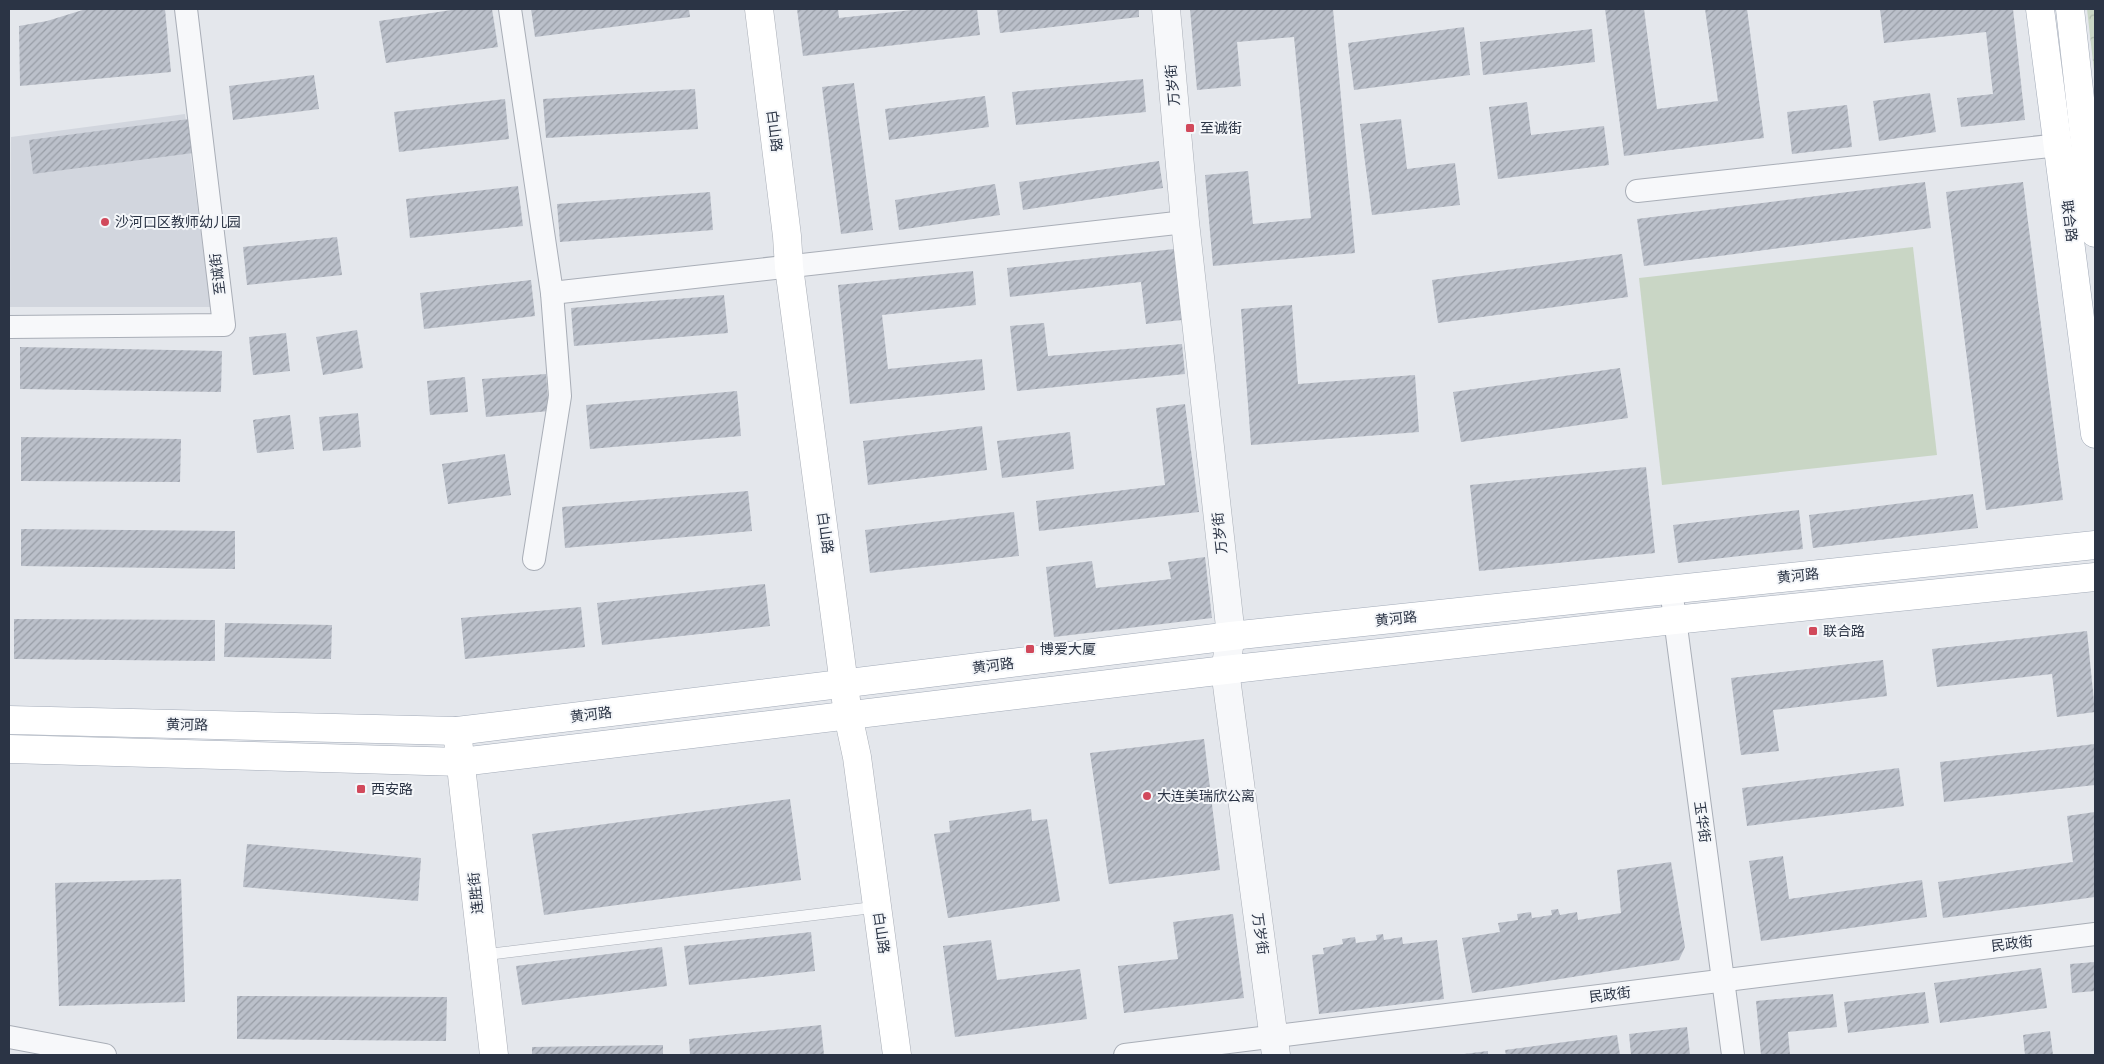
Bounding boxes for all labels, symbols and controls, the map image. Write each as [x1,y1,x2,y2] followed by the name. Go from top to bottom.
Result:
[1163,63,1183,107] street label: 万岁街
[763,109,785,153] street label: 白山路
[1200,120,1242,137] place label: 至诚街
[1184,122,1196,134] marker: 至诚街
[2058,199,2080,243] street label: 联合路
[115,214,241,231] place label: 沙河口区教师幼儿园
[99,216,111,228] marker: 沙河口区教师幼儿园
[207,252,229,296] street label: 至诚街
[814,511,836,555] street label: 白山路
[1209,511,1231,555] street label: 万岁街
[1776,565,1820,587] street label: 黄河路
[1374,608,1418,630] street label: 黄河路
[1823,623,1865,640] place label: 联合路
[1807,625,1819,637] marker: 联合路
[1040,641,1096,658] place label: 博爱大厦
[1024,643,1036,655] marker: 博爱大厦
[971,655,1015,677] street label: 黄河路
[569,704,613,726] street label: 黄河路
[166,716,208,734] street label: 黄河路
[371,781,413,798] place label: 西安路
[355,783,367,795] marker: 西安路
[1157,788,1255,805] place label: 大连美瑞欣公离
[1141,790,1153,802] marker: 大连美瑞欣公离
[1691,800,1713,844] street label: 玉华街
[465,871,487,915] street label: 连胜街
[870,911,892,955] street label: 白山路
[1249,912,1271,956] street label: 万岁街
[1990,933,2034,955] street label: 民政街
[1588,984,1632,1006] street label: 民政街

